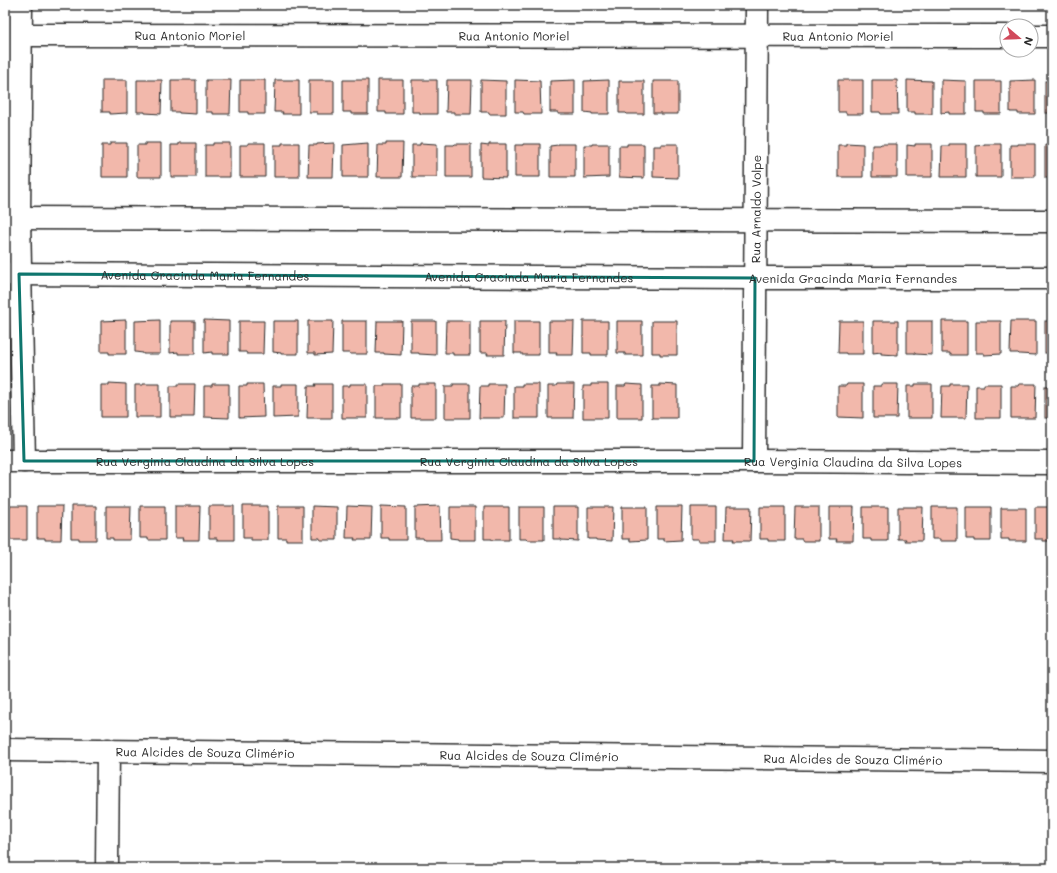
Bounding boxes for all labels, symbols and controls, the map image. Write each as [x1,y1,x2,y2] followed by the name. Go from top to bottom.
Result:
[999,18,1039,58] north arrow
[134,27,246,43] street label: Rua Antonio Moriel
[458,27,570,44] street label: Rua Antonio Moriel
[782,28,894,44] street label: Rua Antonio Moriel
[1020,35,1037,48] text: N
[747,155,764,263] street label: Rua Arnaldo Volpe
[100,267,310,284] street label: Avenida Gracinda Maria Fernandes
[424,268,634,285] street label: Avenida Gracinda Maria Fernandes
[748,270,958,286] street label: Avenida Gracinda Maria Fernandes
[96,453,314,469] street label: Rua Verginia Claudina da Silva Lopes
[420,453,638,469] street label: Rua Verginia Claudina da Silva Lopes
[744,453,962,470] street label: Rua Verginia Claudina da Silva Lopes
[115,743,295,761] street label: Rua Alcides de Souza Climério
[439,747,619,764] street label: Rua Alcides de Souza Climério
[763,750,943,768] street label: Rua Alcides de Souza Climério

